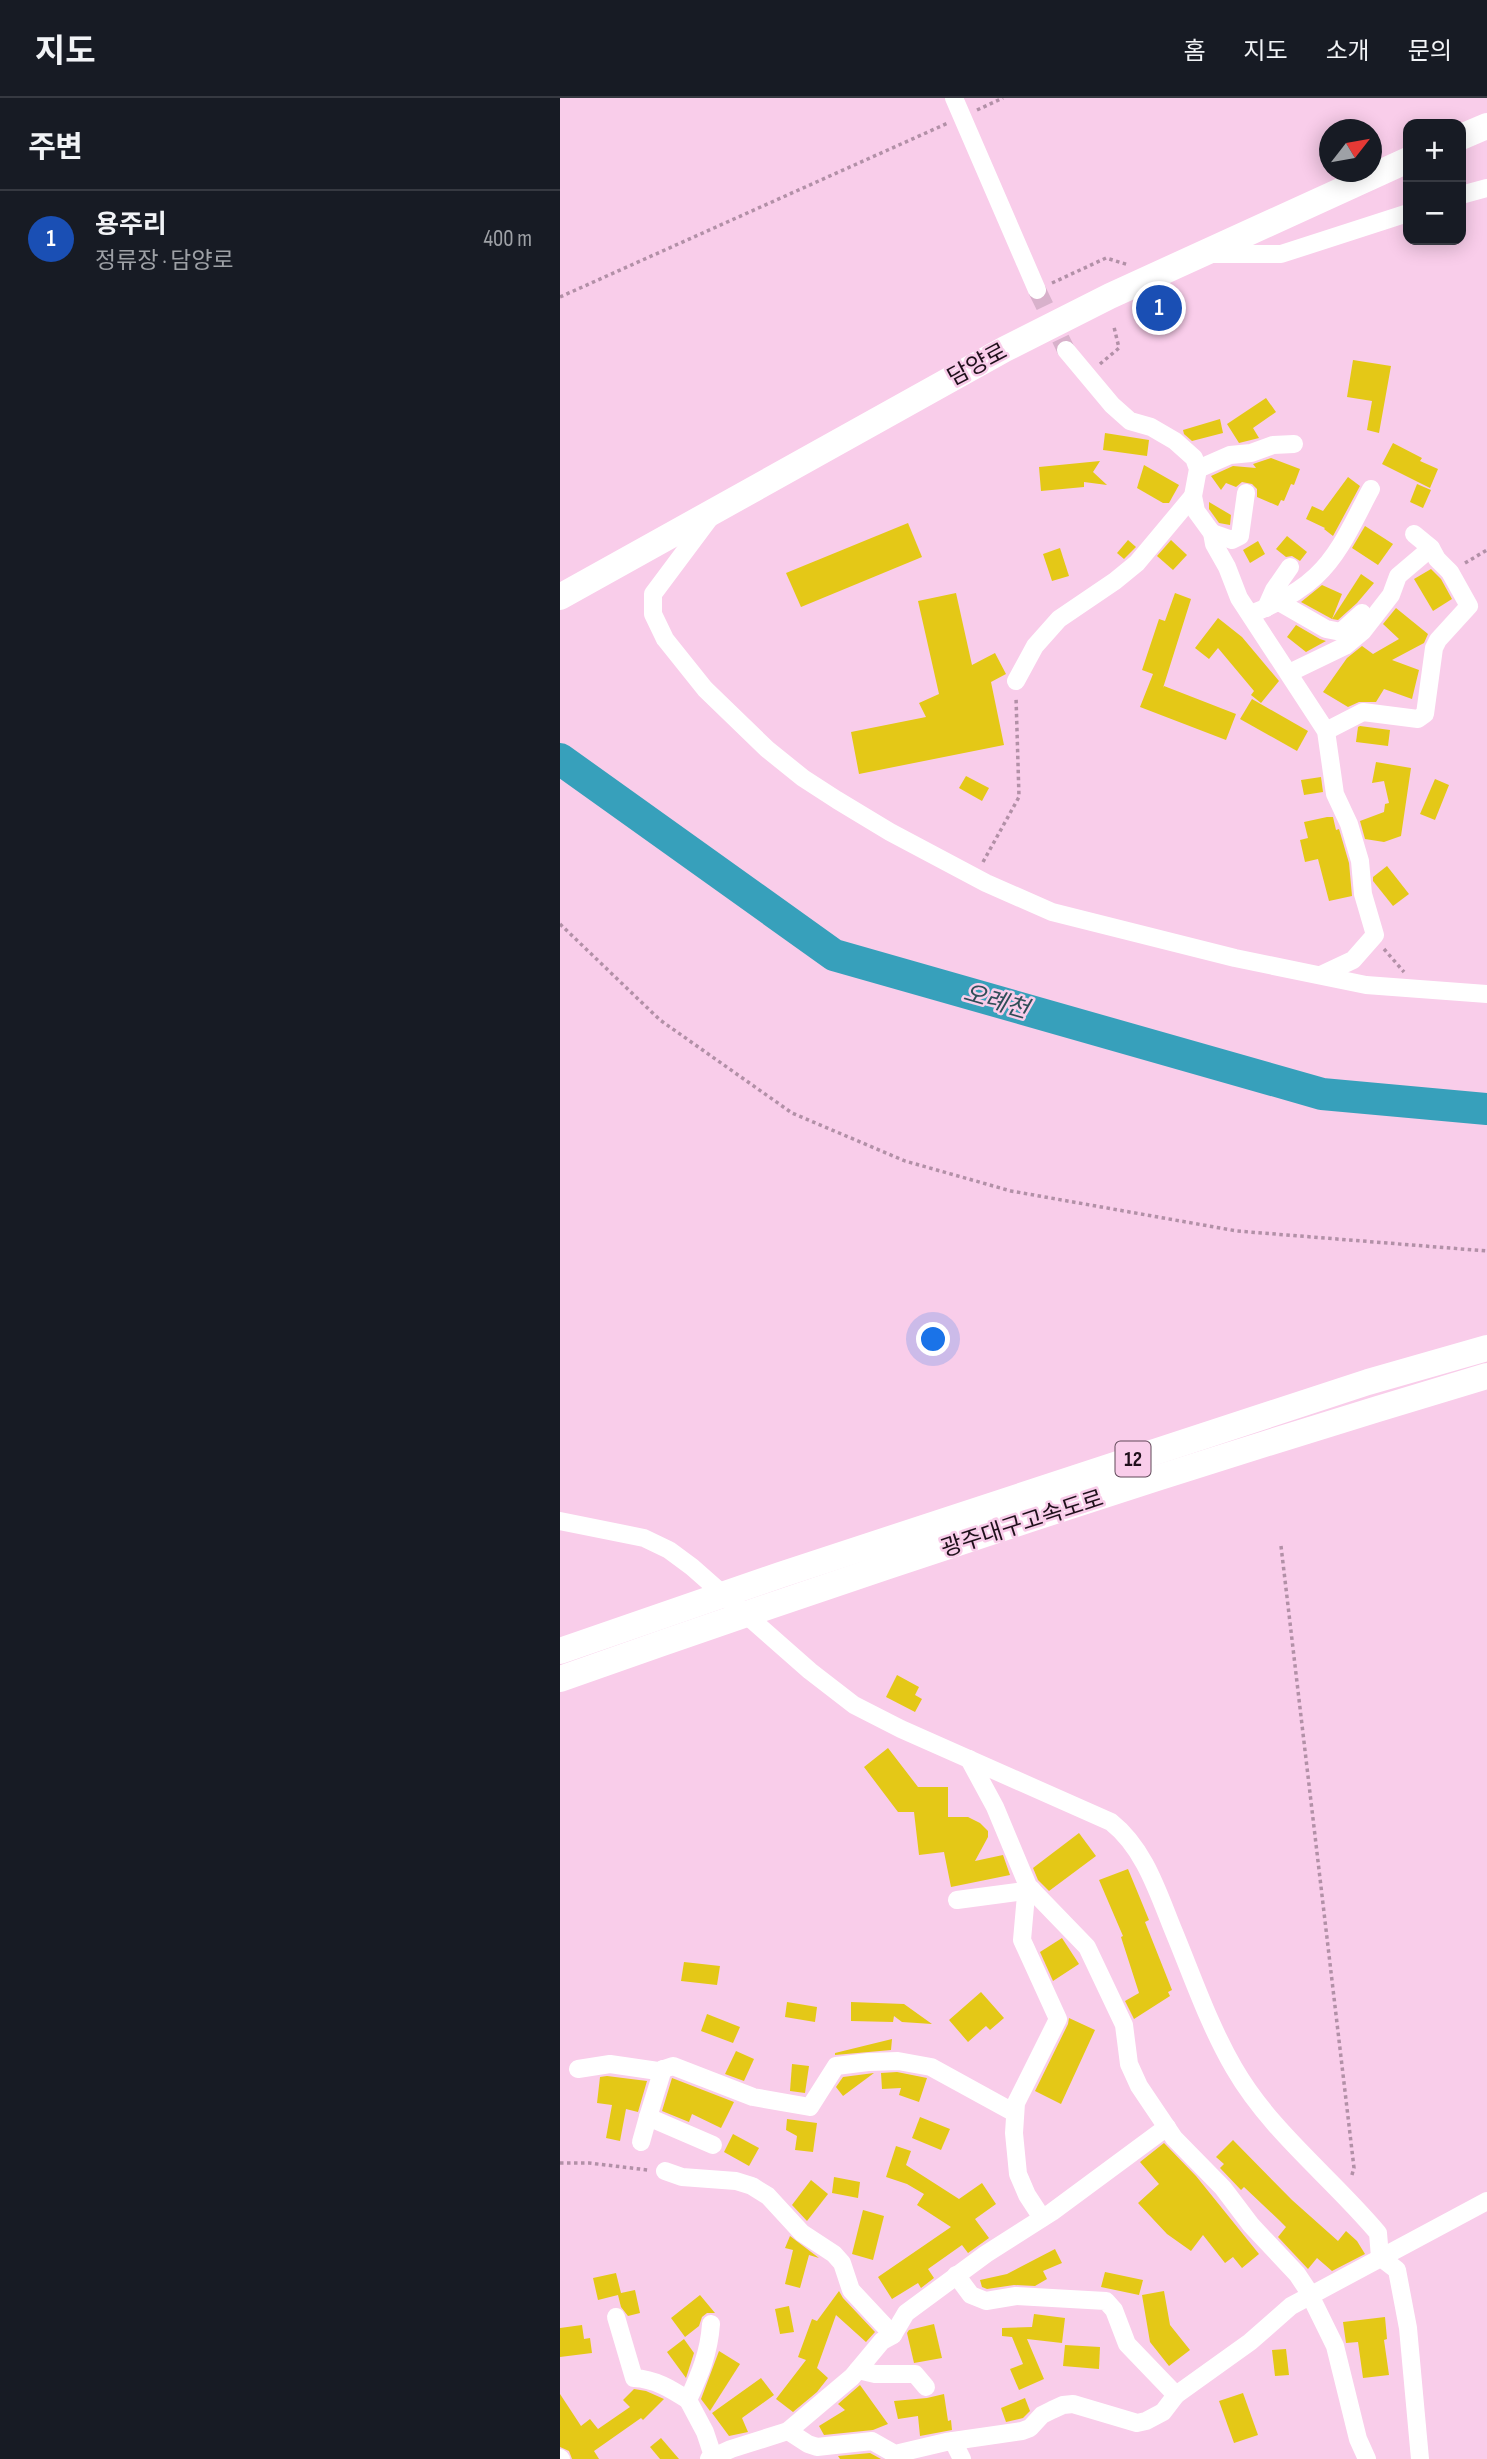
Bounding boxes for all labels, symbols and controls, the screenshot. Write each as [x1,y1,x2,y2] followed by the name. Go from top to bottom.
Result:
[35,32,96,72] text: 지도
[1183,37,1205,66] text: 홈
[1243,37,1288,66] text: 지도
[1326,37,1370,66] text: 소개
[1408,37,1452,66] text: 문의
[1319,119,1382,182] north arrow
[1403,119,1466,245] map controls
[1403,119,1466,182] button: +
[28,130,83,166] text: 주변
[1403,182,1466,245] button: −
[95,210,167,241] text: 용주리
[46,225,56,253] text: 1
[483,225,532,253] text: 400 m
[95,247,234,275] text: 정류장 · 담양로
[1136,282,1182,334] pin: 1
[943,338,1012,392] street label: 담양로
[960,978,1034,1025] water label: 오례천
[916,1322,950,1356] your location
[1116,1442,1150,1476] road number: 12
[937,1484,1107,1563] street label: 광주대구고속도로

